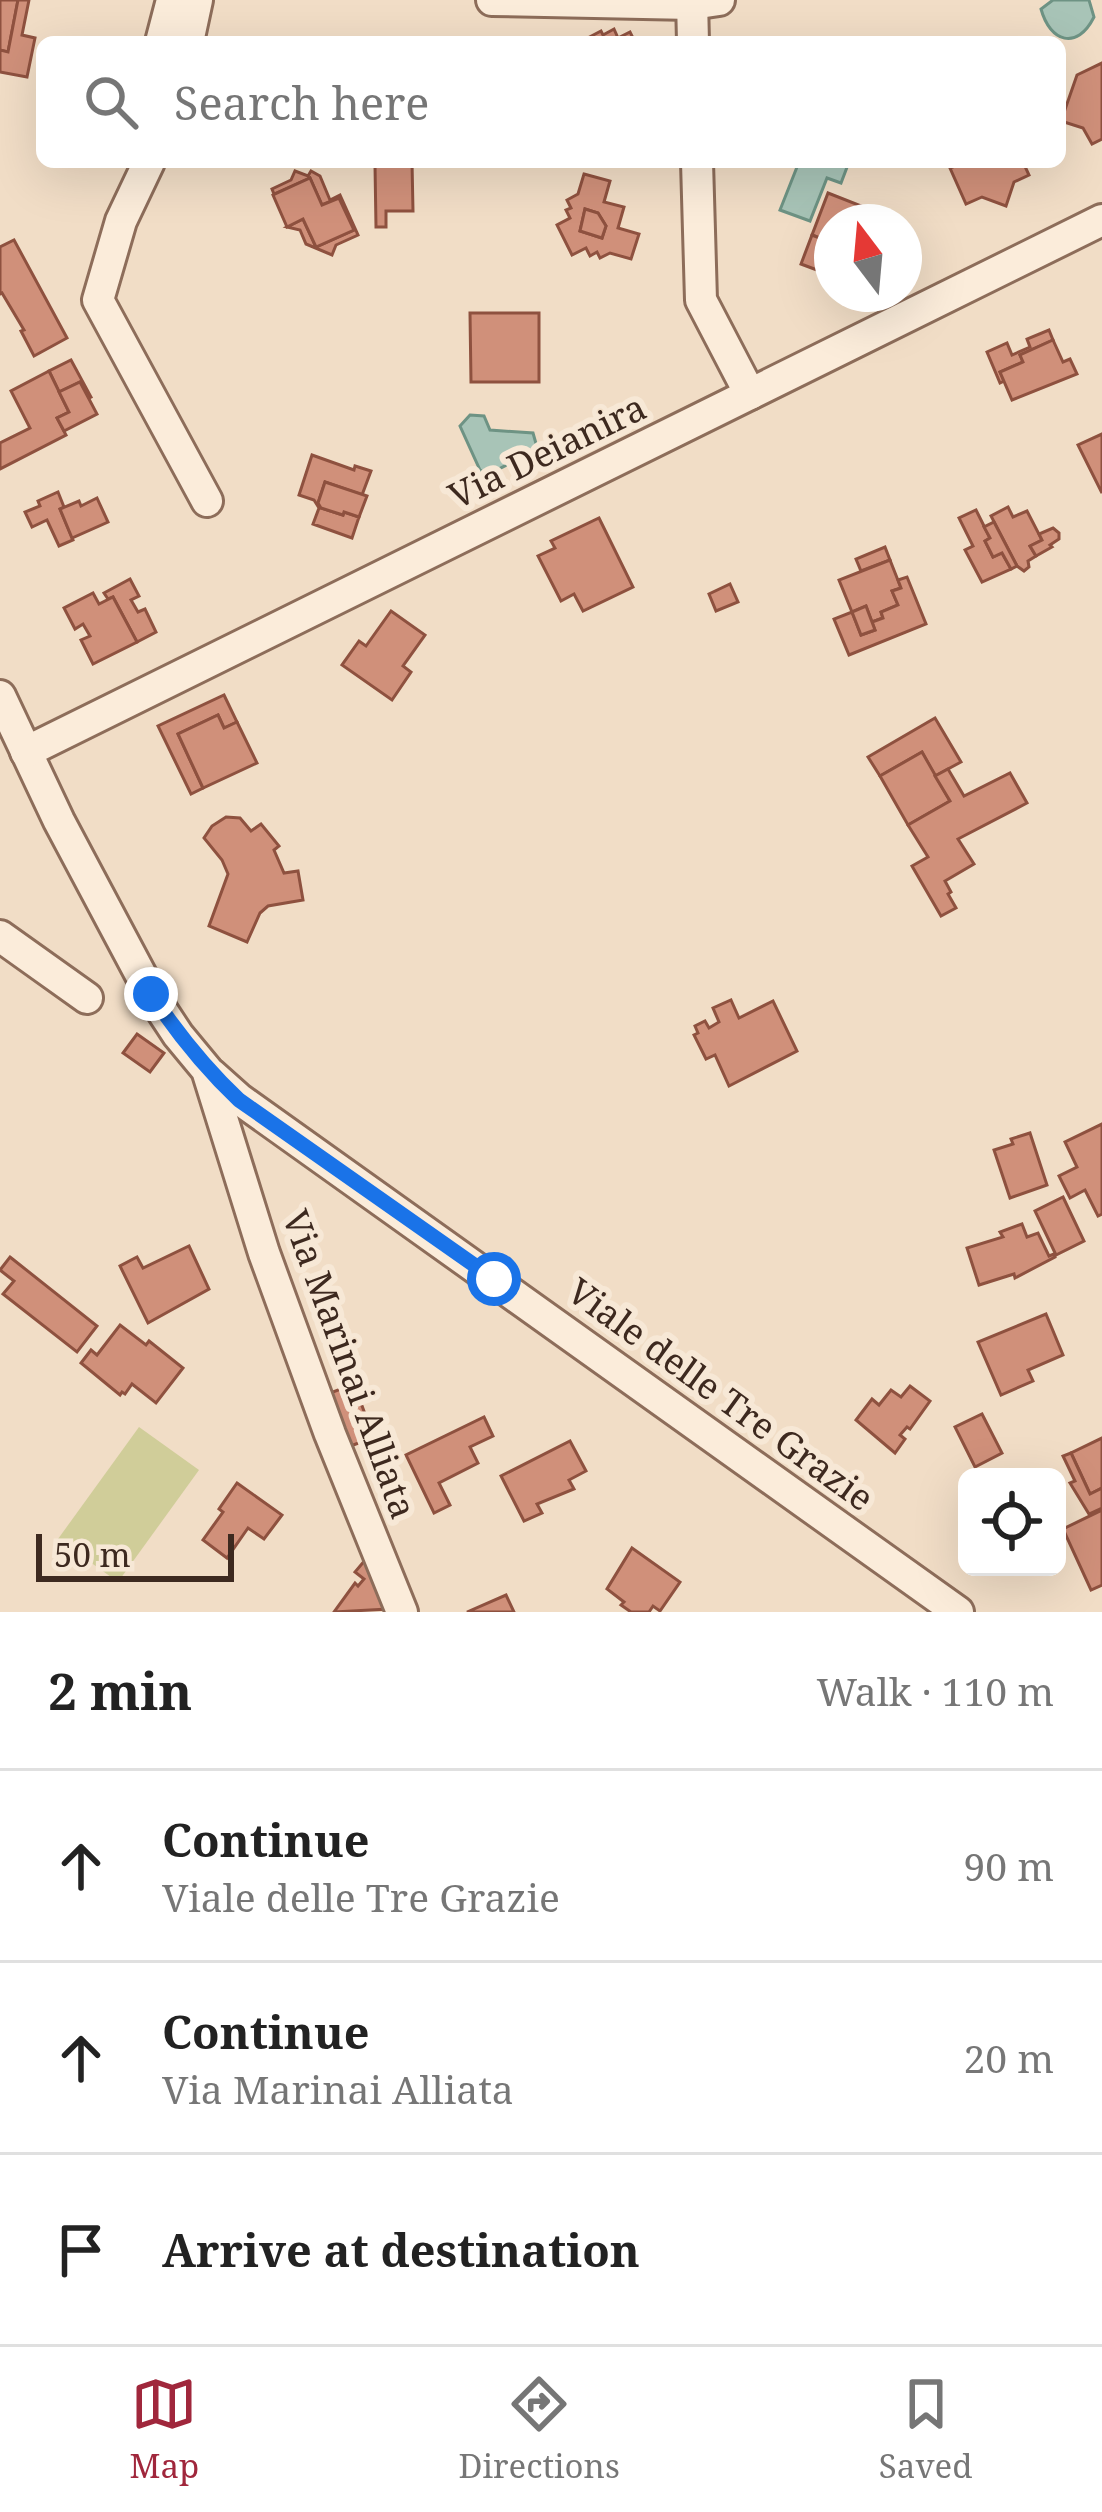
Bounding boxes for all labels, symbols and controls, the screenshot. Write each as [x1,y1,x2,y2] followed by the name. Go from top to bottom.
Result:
[36,36,1066,168] search box
[78,69,144,135] icon: search
[174,72,429,133] text: Search here
[814,204,922,312] north arrow
[440,382,654,520] street label: Via Deianira
[124,967,178,1021] route end
[271,1203,429,1525] street label: Via Marinai Alliata
[467,1252,521,1306] route start
[558,1266,884,1522] street label: Viale delle Tre Grazie
[958,1468,1066,1576] map controls
[958,1468,1066,1576] button: locate
[36,1528,234,1581] scale bar
[54,1532,131,1577] text: 50 m
[48,1655,192,1725] text: 2 min
[817,1664,1054,1717] text: Walk · 110 m
[162,1809,370,1870] text: Continue
[48,1833,114,1899] icon: ahead
[963,1839,1054,1892] text: 90 m
[162,1870,560,1923] text: Viale delle Tre Grazie
[162,2001,370,2062] text: Continue
[48,2025,114,2091] icon: ahead
[963,2031,1054,2084] text: 20 m
[162,2062,514,2115] text: Via Marinai Alliata
[48,2217,114,2283] icon: arrive
[162,2219,640,2280] text: Arrive at destination
[130,2371,199,2488] tab: Map
[458,2371,620,2488] tab: Directions
[879,2371,972,2488] tab: Saved

